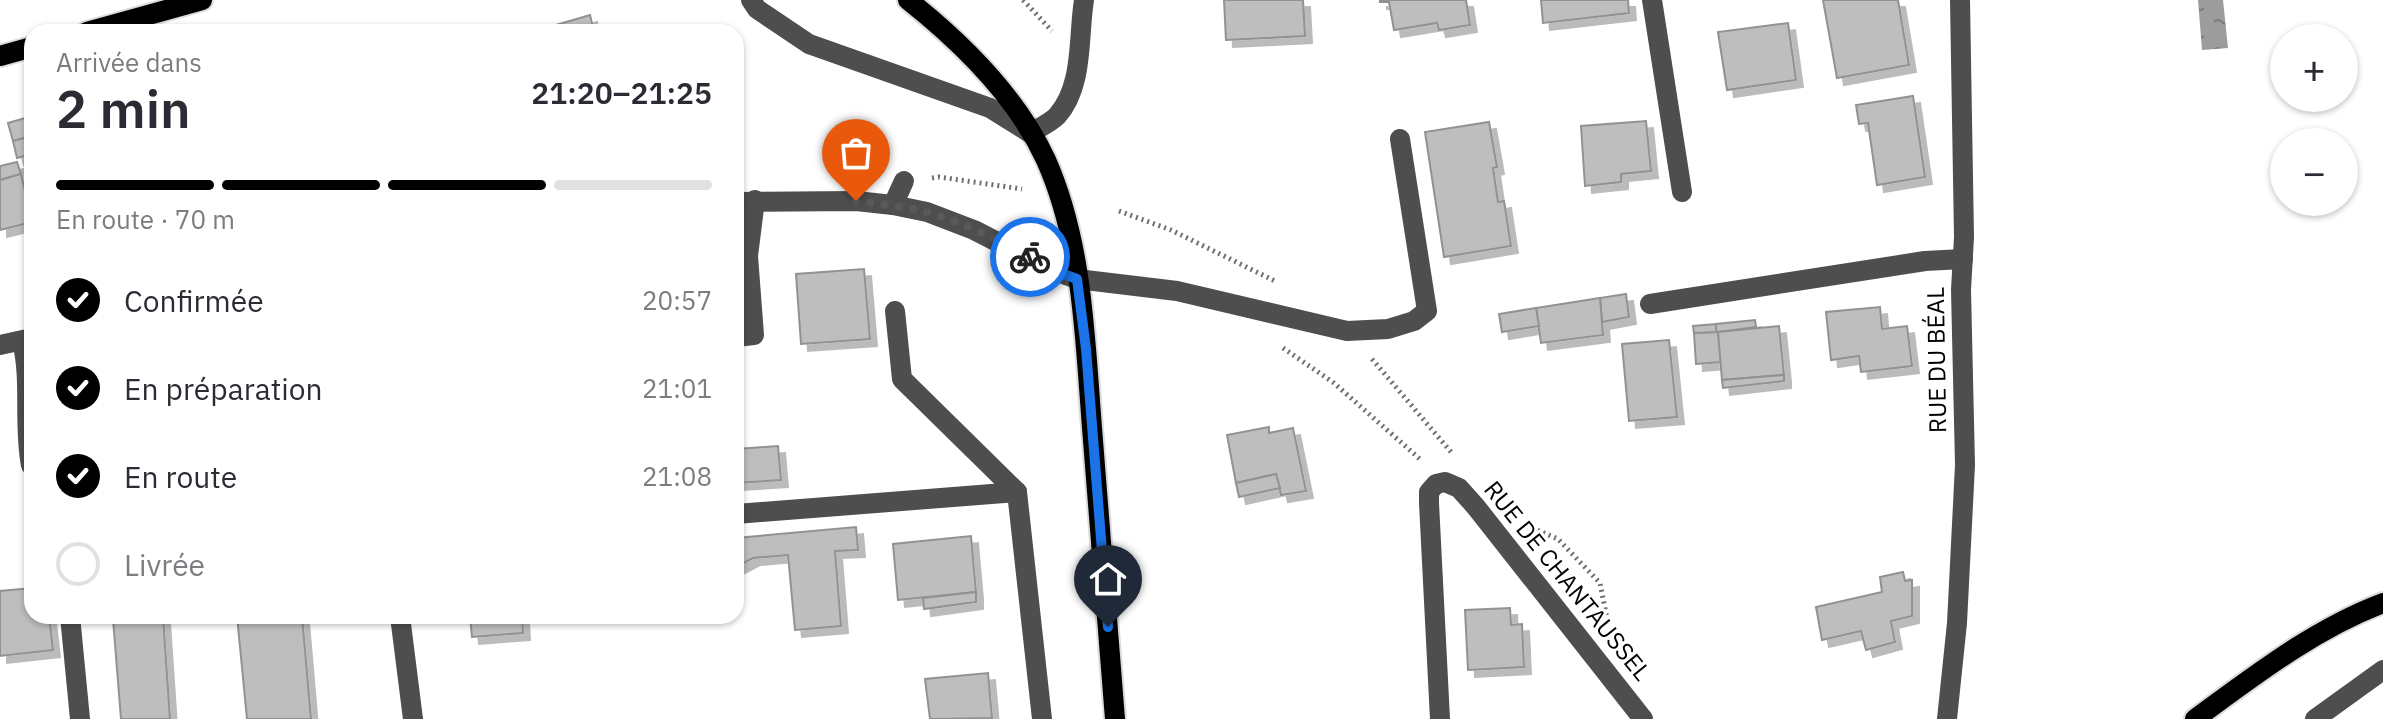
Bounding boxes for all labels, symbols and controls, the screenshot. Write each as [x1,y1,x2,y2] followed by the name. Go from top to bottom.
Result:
[2270,24,2358,216] map controls
[2270,24,2358,112] button: +
[56,45,202,79] text: Arrivée dans
[531,73,712,112] text: 21:20–21:25
[56,75,191,142] text: 2 min
[822,119,890,201] pin
[2270,128,2358,216] button: −
[834,131,878,175] icon: bag
[56,202,235,236] text: En route · 70 m
[990,217,1070,297] courier
[1008,235,1052,279] icon: bike
[56,278,100,322] icon: check
[124,281,264,320] text: Confirmée
[642,283,712,317] text: 20:57
[1919,287,1953,433] street label: RUE DU BÉAL
[56,366,100,410] icon: check
[124,369,323,408] text: En préparation
[642,371,712,405] text: 21:01
[56,454,100,498] icon: check
[124,457,237,496] text: En route
[642,459,712,493] text: 21:08
[1477,474,1658,687] street label: RUE DE CHANTAUSSEL
[124,545,205,584] text: Livrée
[1074,545,1142,627] pin
[1086,557,1130,601] icon: home

